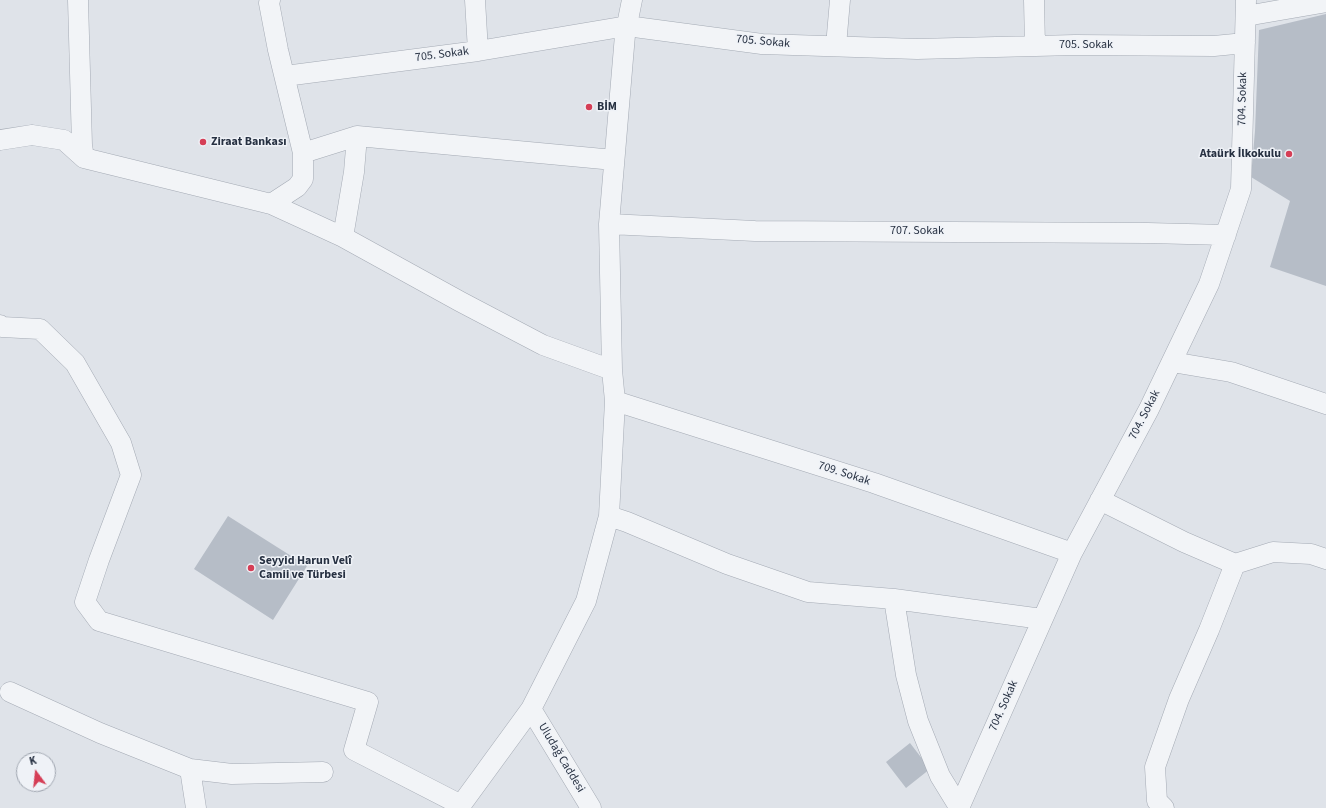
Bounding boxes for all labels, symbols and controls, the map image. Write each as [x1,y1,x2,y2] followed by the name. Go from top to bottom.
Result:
[735,32,791,52] street label: 705. Sokak
[1059,38,1113,52] street label: 705. Sokak
[414,45,470,65] street label: 705. Sokak
[1235,72,1251,126] street label: 704. Sokak
[597,100,617,114] place label: BİM
[584,102,594,112] marker: BİM
[211,135,287,149] place label: Ziraat Bankası
[198,137,208,147] marker: Ziraat Bankası
[1200,147,1281,161] place label: Ataürk İlkokulu
[1284,149,1294,159] marker: Ataürk İlkokulu
[890,224,944,238] street label: 707. Sokak
[1126,388,1164,442] street label: 704. Sokak
[816,459,872,489] street label: 709. Sokak
[259,554,352,582] place label: Seyyid Harun Velî Camii ve Türbesi
[246,563,256,573] marker: Seyyid Harun Velî Camii ve Türbesi
[986,678,1022,734] street label: 704. Sokak
[535,721,587,795] street label: Uludağ Caddesi
[16,752,56,792] north arrow
[28,753,38,769] text: K

